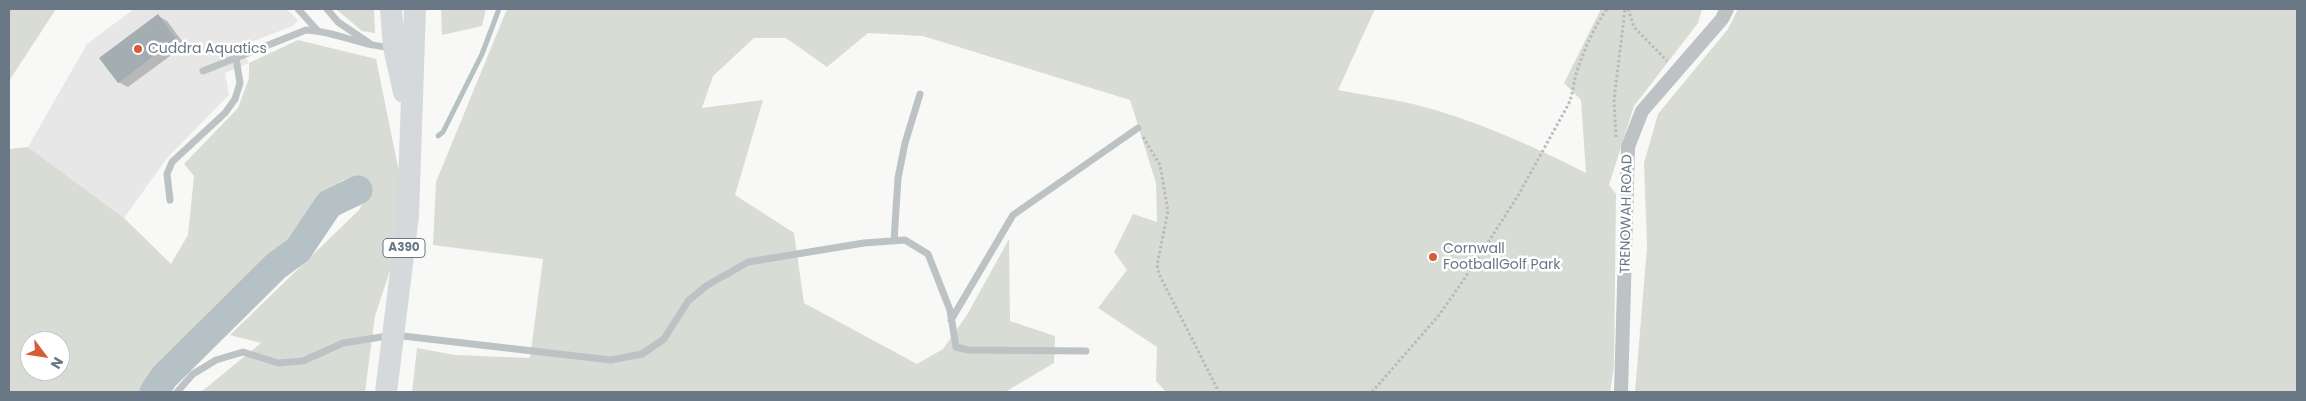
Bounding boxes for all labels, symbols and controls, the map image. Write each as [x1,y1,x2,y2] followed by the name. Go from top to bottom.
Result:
[148,41,267,57] place label: Cuddra Aquatics
[132,43,144,55] marker: Cuddra Aquatics
[1618,154,1636,274] street label: TRENOWAH ROAD
[383,238,425,258] road number: A390
[1443,241,1561,274] place label: Cornwall FootballGolf Park
[1427,251,1439,263] marker: Cornwall FootballGolf Park
[20,331,70,381] north arrow
[46,354,68,373] text: N

